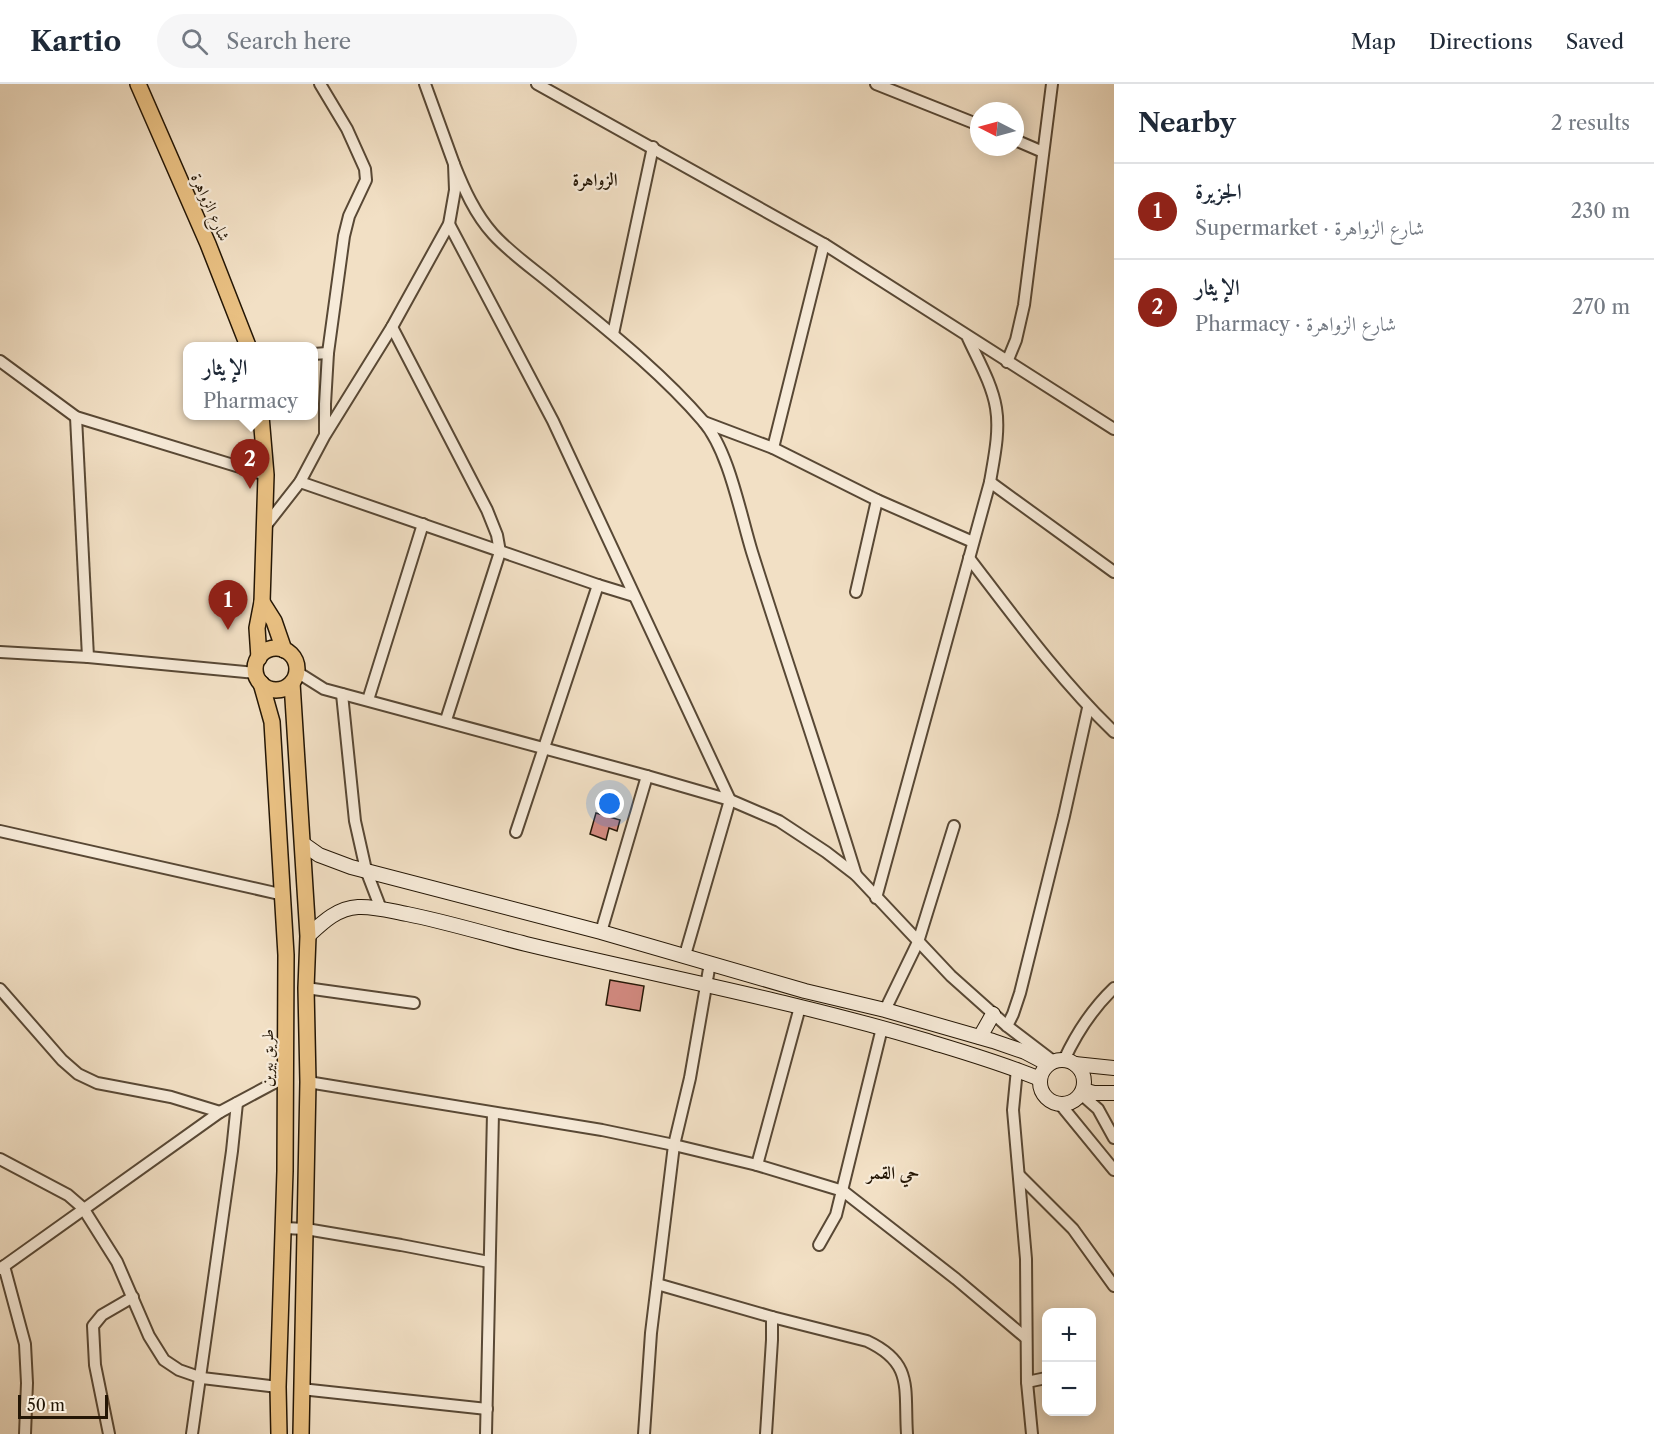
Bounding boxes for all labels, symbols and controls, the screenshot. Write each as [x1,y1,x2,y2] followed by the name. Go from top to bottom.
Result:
[157,14,577,68] search box
[30,24,121,58] text: Kartio
[178,25,211,58] icon: search
[226,28,351,55] text: Search here
[1351,29,1396,54] text: Map
[1429,29,1533,54] text: Directions
[1566,29,1624,54] text: Saved
[970,102,1024,156] north arrow
[1138,107,1236,139] text: Nearby
[1551,111,1630,135] text: 2 results
[572,169,618,192] district label: الزواهرة
[184,170,235,246] street label: شارع الزواهرة
[1195,178,1242,205] text: الجزيرة
[1153,199,1162,223] text: 1
[1571,199,1630,223] text: 230 m
[1195,216,1424,240] text: Supermarket · شارع الزواهرة
[1195,274,1240,301] text: الإيثار
[1152,295,1163,319] text: 2
[1572,295,1630,319] text: 270 m
[1195,312,1396,336] text: Pharmacy · شارع الزواهرة
[183,342,318,420] popup
[203,354,248,381] text: الإيثار
[203,389,298,413] text: Pharmacy
[230,440,270,489] pin: 2
[208,580,248,630] pin: 1
[595,789,624,818] your location
[257,1029,278,1087] street label: طريق بيرين
[865,1162,919,1188] district label: حي القمر
[1042,1308,1096,1416] map controls
[1042,1308,1096,1362] button: +
[1042,1362,1096,1416] button: −
[18,1392,108,1420] scale bar
[27,1395,65,1415] text: 50 m

